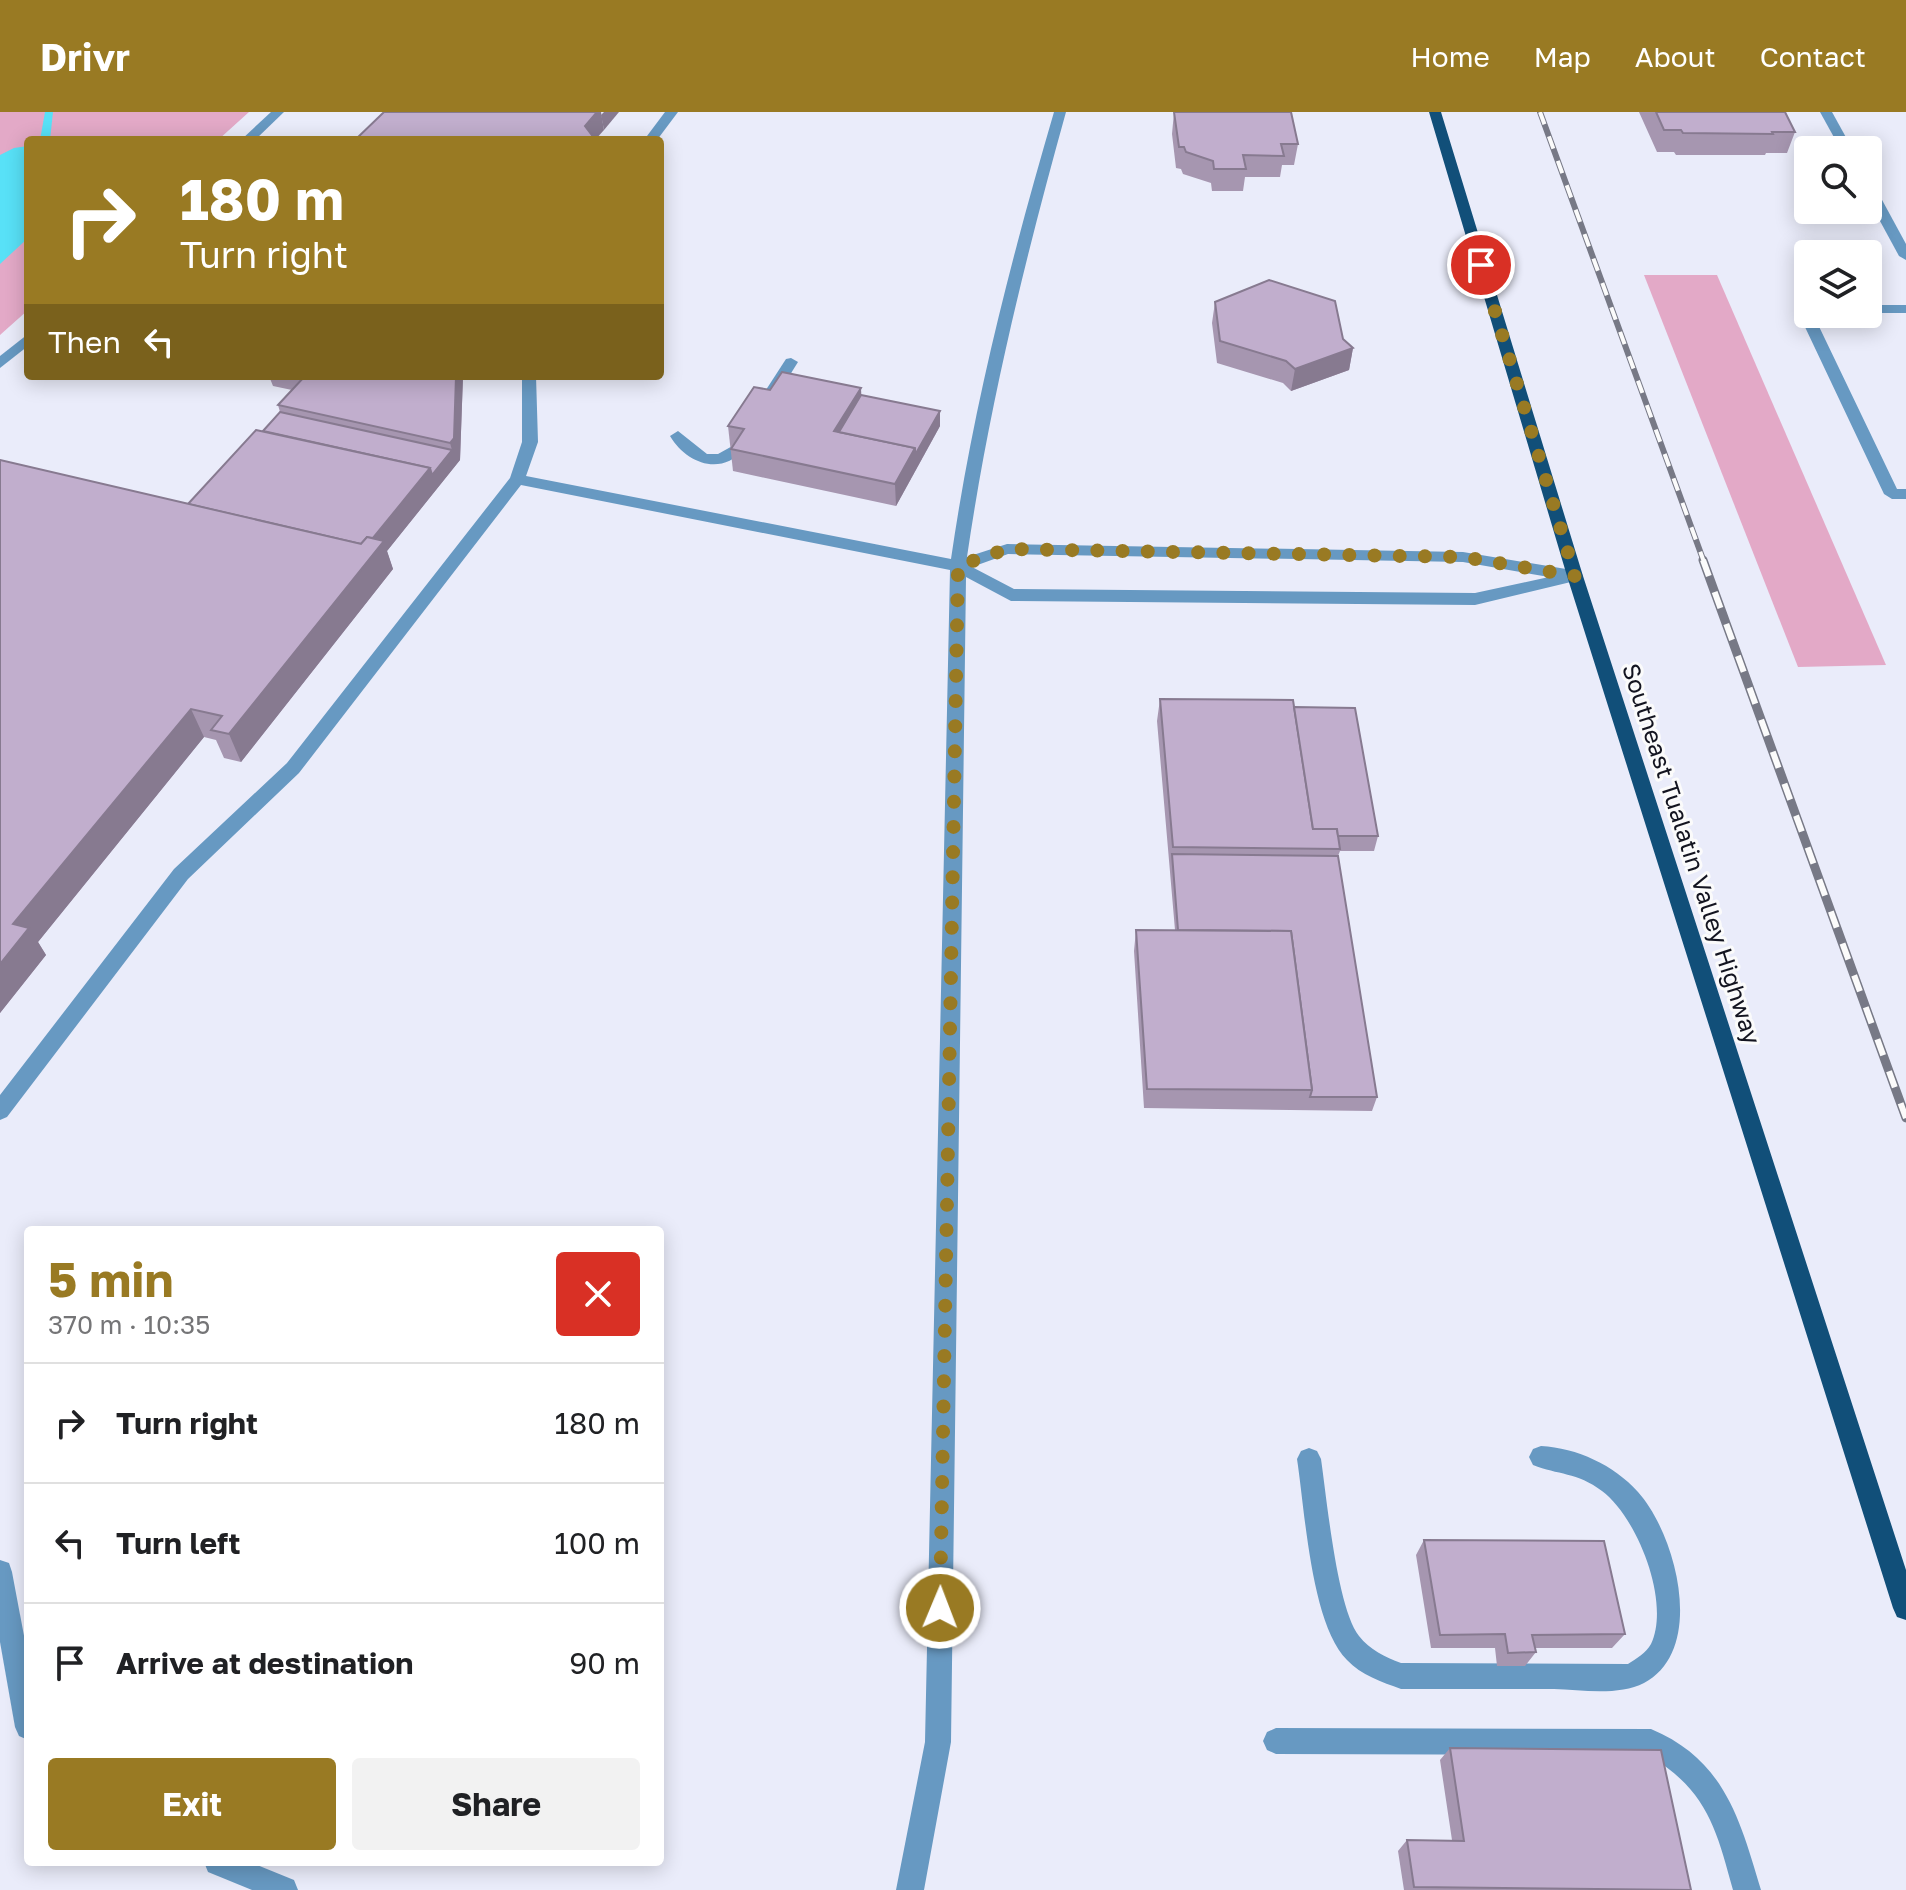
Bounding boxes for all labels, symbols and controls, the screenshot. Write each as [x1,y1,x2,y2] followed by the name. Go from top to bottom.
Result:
[40,34,130,79] text: Drivr
[1411,40,1490,73] text: Home
[1534,40,1591,73] text: Map
[1635,40,1716,73] text: About
[1760,40,1866,73] text: Contact
[1794,136,1882,328] map controls
[1794,136,1882,224] button: search
[180,165,344,232] text: 180 m
[48,168,152,272] icon: right
[1447,231,1515,299] pin
[180,233,348,276] text: Turn right
[1794,240,1882,328] button: layers
[1459,243,1503,287] icon: arrive
[137,320,181,364] icon: left
[48,324,121,360] text: Then
[1617,659,1768,1048] street label: Southeast Tualatin Valley Highway
[48,1250,173,1308] text: 5 min
[556,1252,640,1336] button: close
[48,1309,210,1340] text: 370 m · 10:35
[48,1401,92,1445] icon: right
[116,1405,258,1441] text: Turn right
[555,1405,640,1441] text: 180 m
[48,1521,92,1565] icon: left
[116,1525,241,1561] text: Turn left
[554,1525,640,1561] text: 100 m
[898,1566,982,1650] position arrow
[48,1641,92,1685] icon: arrive
[116,1645,413,1681] text: Arrive at destination
[569,1645,640,1681] text: 90 m
[48,1758,336,1850] button: Exit
[352,1758,640,1850] button: Share

